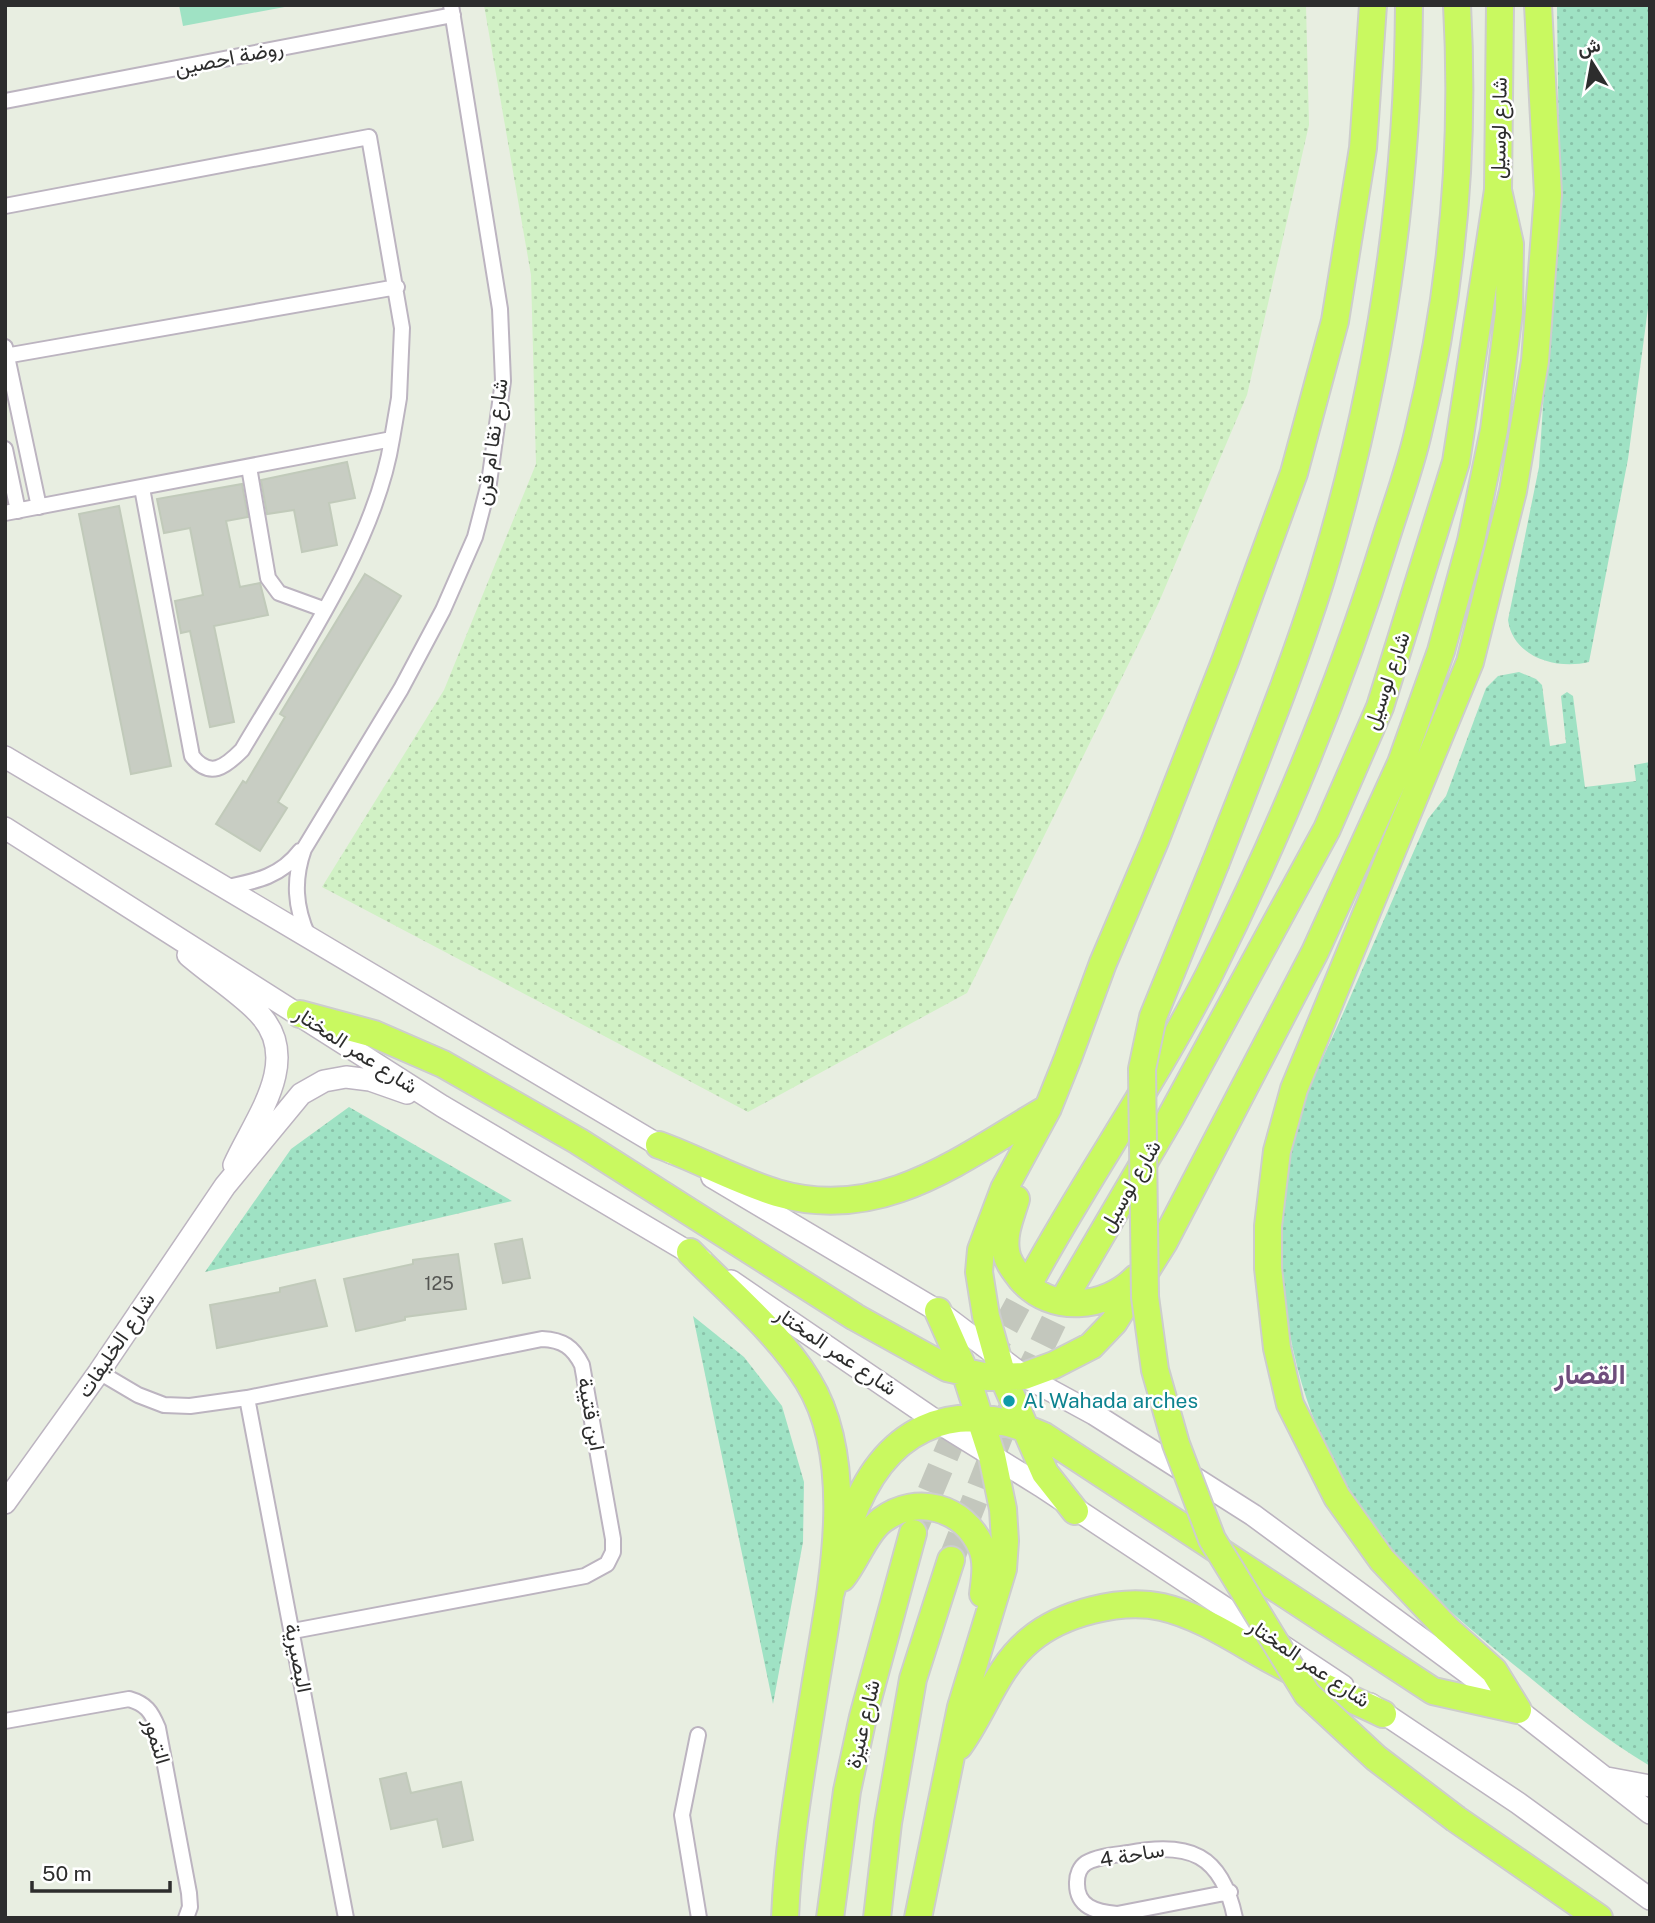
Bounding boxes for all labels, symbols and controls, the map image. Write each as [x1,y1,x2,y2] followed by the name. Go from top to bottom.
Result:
[1557,28,1627,98] north arrow
[1575,33,1602,60] text: ش
[172,35,286,81] street label: روضة احصين
[1485,77,1514,179] street label: شارع لوسيل
[470,377,515,507] street label: شارع نقا ام قرن
[1358,629,1417,734] street label: شارع لوسيل
[288,1000,422,1100] street label: شارع عمر المختار
[1093,1135,1168,1237] street label: شارع لوسيل
[424,1273,454,1294] house number: 125
[71,1287,161,1403] street label: شارع الخليفات
[769,1300,902,1402] street label: شارع عمر المختار
[1553,1357,1626,1392] district label: القصار
[573,1375,610,1453] street label: ابن قتيبة
[1023,1388,1198,1413] place label: Al Wahada arches
[1001,1393,1017,1409] marker: Al Wahada arches
[1242,1612,1375,1714] street label: شارع عمر المختار
[279,1621,317,1695] street label: البصيرية
[840,1677,887,1771] street label: شارع عنيزة
[138,1714,176,1767] street label: التمور
[1098,1837,1166,1872] street label: ساحة 4
[32,1850,170,1894] scale bar
[42,1861,92,1886] text: 50 m

